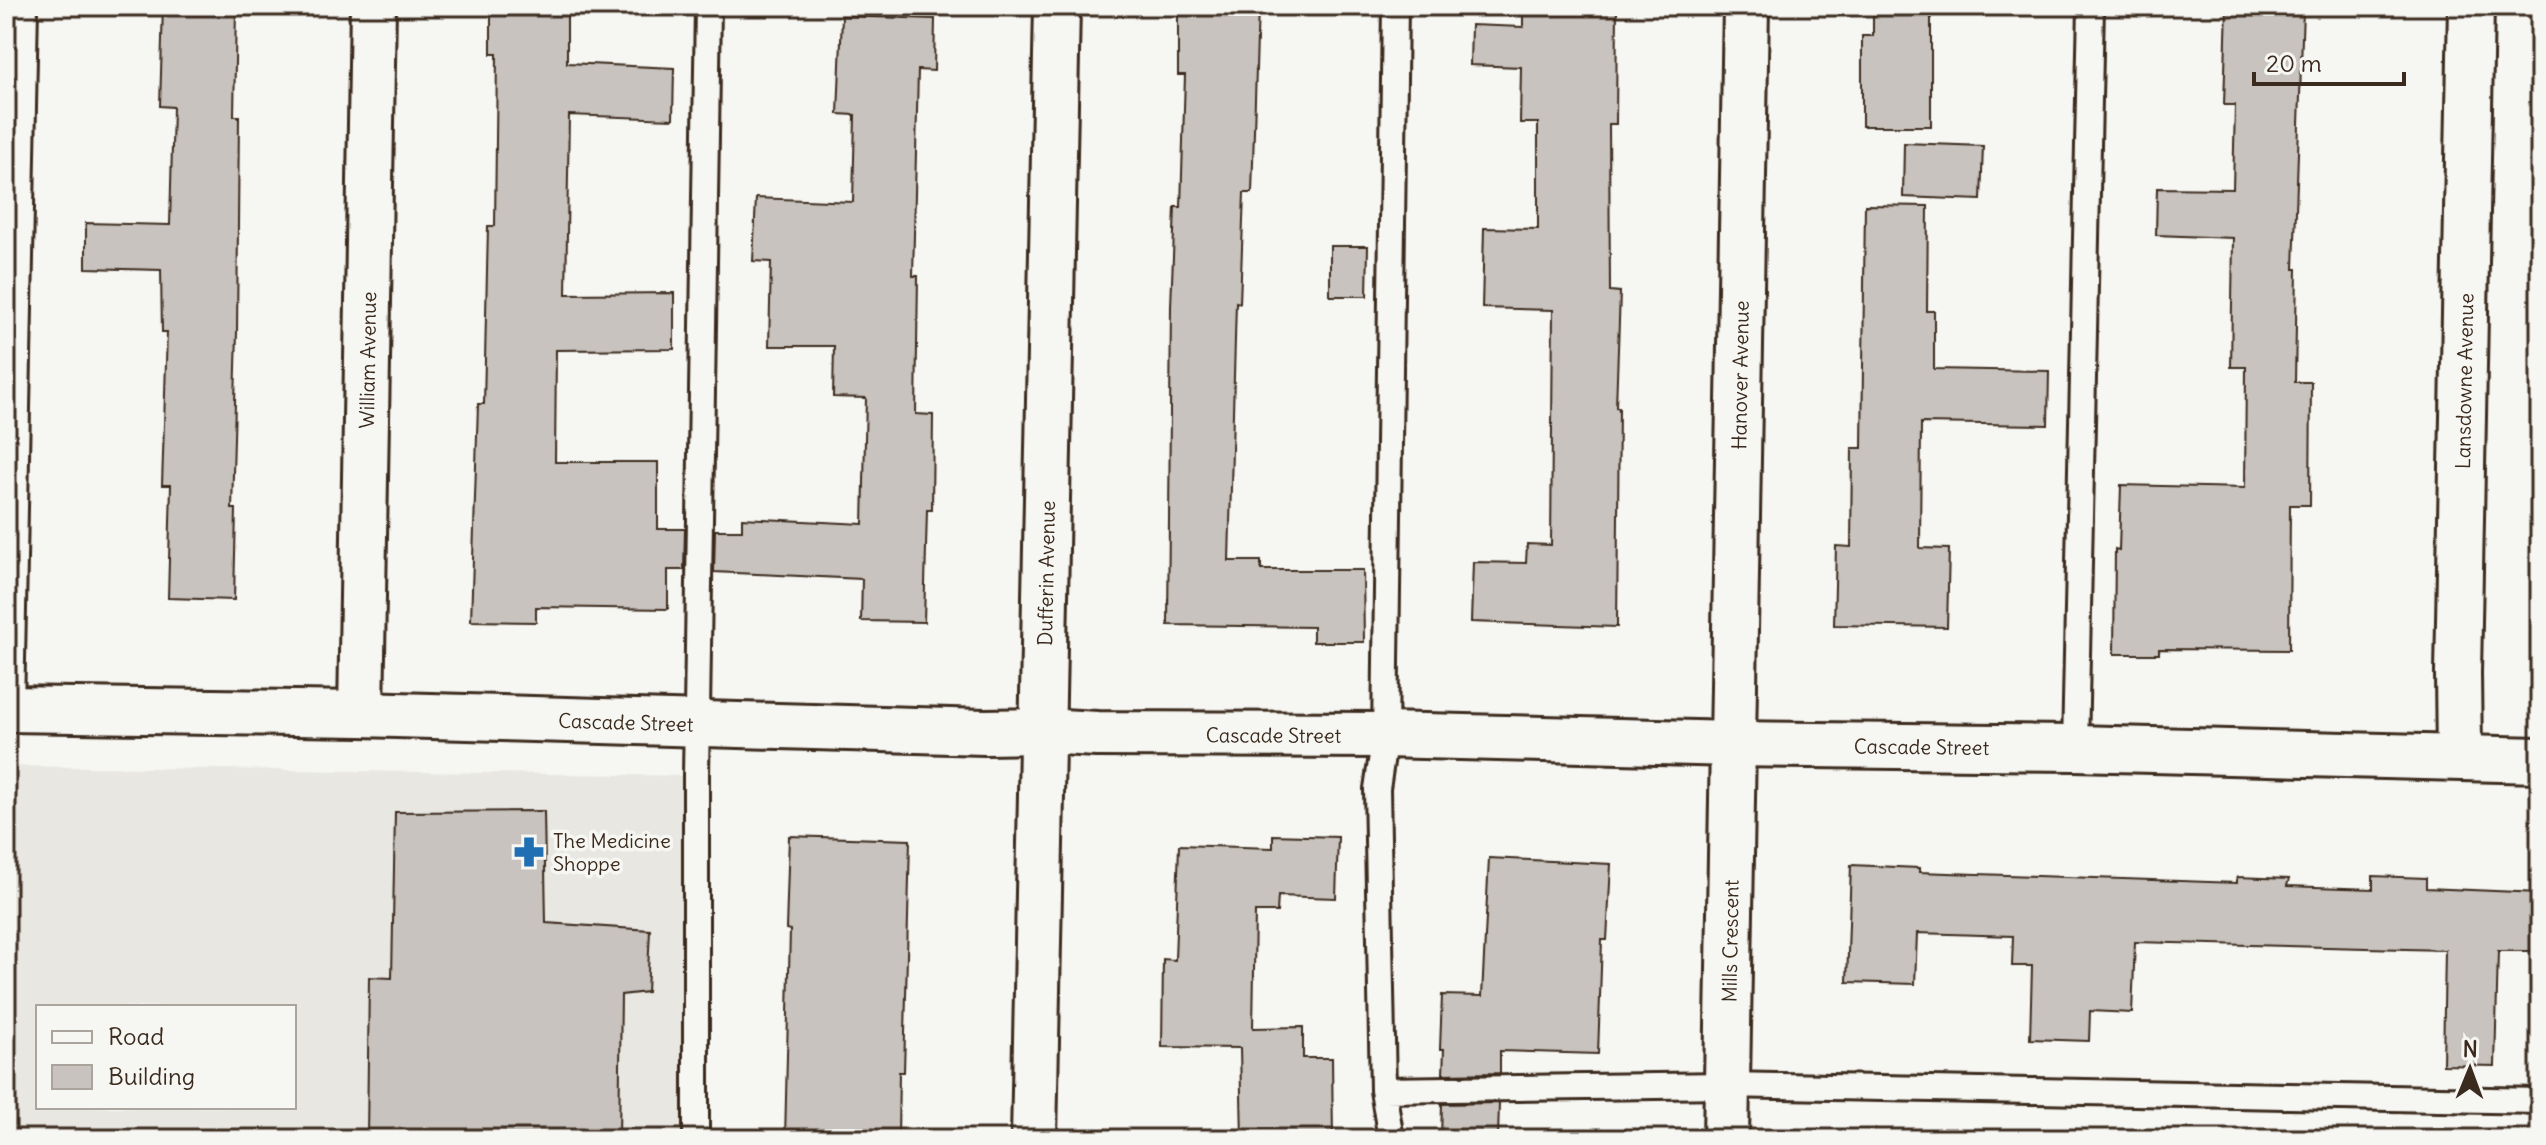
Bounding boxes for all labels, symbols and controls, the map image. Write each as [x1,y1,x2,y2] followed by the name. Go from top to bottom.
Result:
[2254,36,2404,86] scale bar
[2266,48,2322,78] text: 20 m
[353,291,381,429] street label: William Avenue
[2449,293,2478,469] street label: Lansdowne Avenue
[1726,300,1753,450] street label: Hanover Avenue
[1032,500,1059,646] street label: Dufferin Avenue
[558,707,694,736] street label: Cascade Street
[1206,722,1342,747] street label: Cascade Street
[1854,733,1990,759] street label: Cascade Street
[553,828,671,876] place label: The Medicine Shoppe
[512,835,546,869] pharmacy icon: The Medicine Shoppe
[1716,879,1743,1003] street label: Mills Crescent
[36,1005,296,1109] legend
[108,1021,164,1051] text: Road
[2430,1029,2510,1109] north arrow
[2463,1035,2478,1063] text: N
[108,1061,195,1091] text: Building

